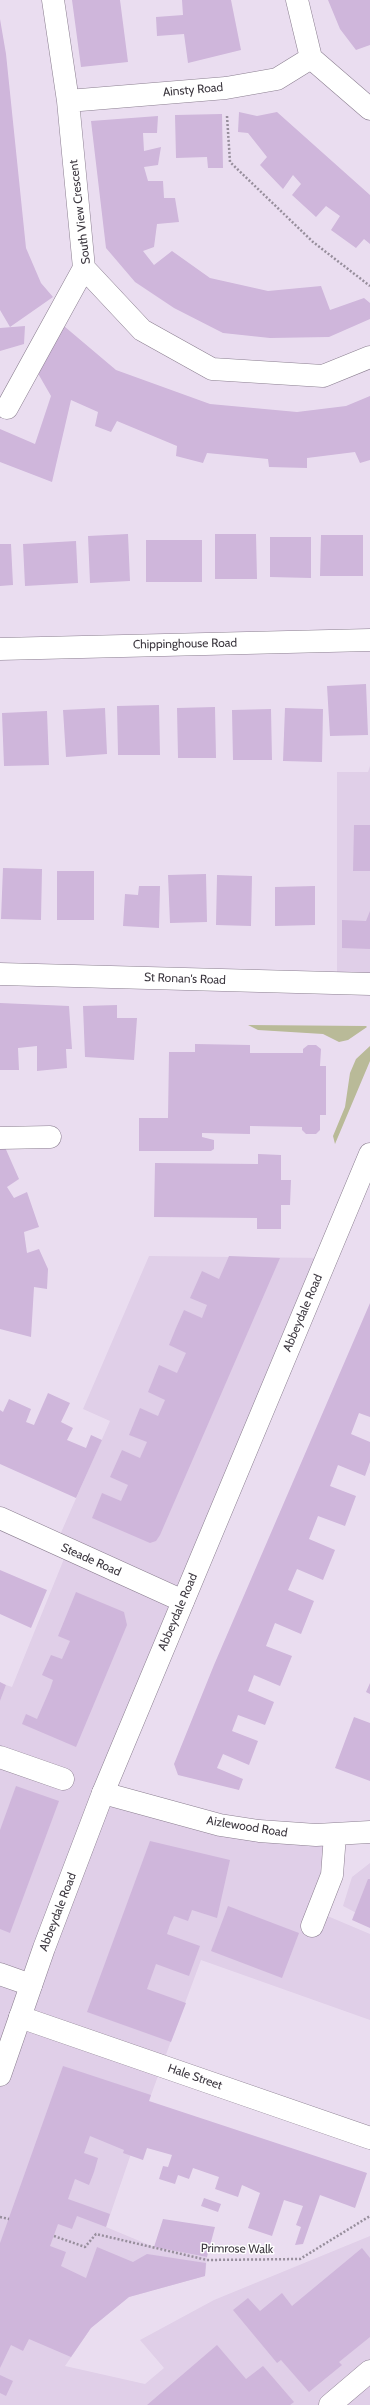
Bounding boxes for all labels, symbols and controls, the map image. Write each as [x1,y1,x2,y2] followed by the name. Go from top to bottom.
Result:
[162,80,224,100] street label: Ainsty Road
[66,159,94,265] street label: South View Crescent
[133,636,237,652] street label: Chippinghouse Road
[144,970,226,988] street label: St Ronan's Road
[280,1272,326,1354] street label: Abbeydale Road
[59,1540,123,1580] street label: Steade Road
[155,1571,201,1653] street label: Abbeydale Road
[206,1813,288,1841] street label: Aizlewood Road
[36,1871,80,1953] street label: Abbeydale Road
[166,2061,224,2093] street label: Hale Street
[201,2241,273,2257] street label: Primrose Walk

